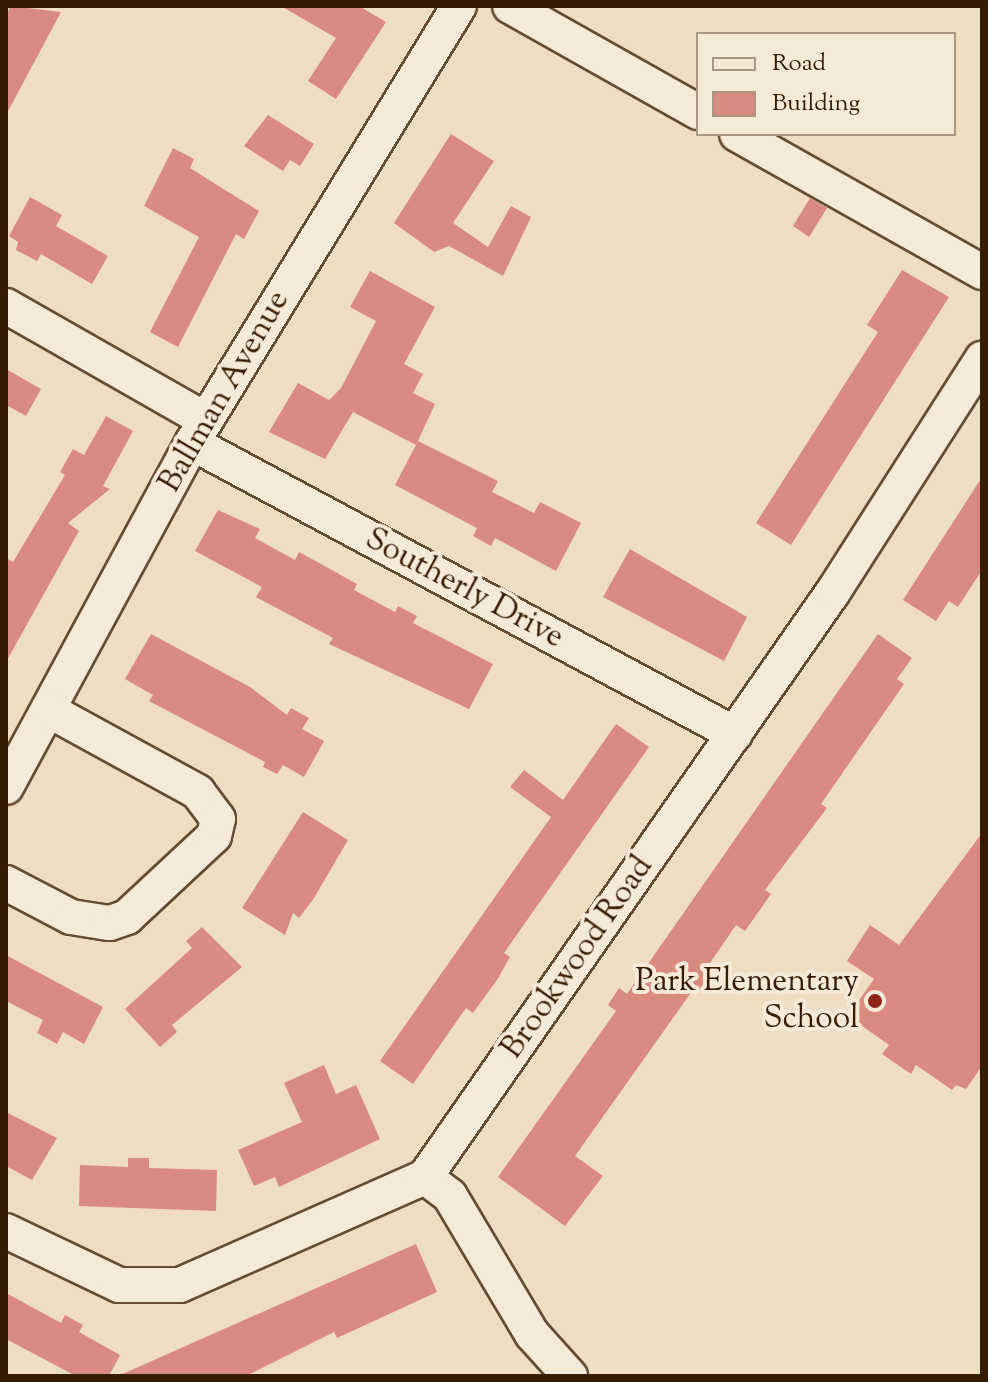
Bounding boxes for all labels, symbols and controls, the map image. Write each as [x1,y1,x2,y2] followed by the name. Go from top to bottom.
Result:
[696,32,956,136] legend
[772,47,826,81] text: Road
[772,87,860,121] text: Building
[152,284,298,500] street label: Ballman Avenue
[358,521,570,657] street label: Southerly Drive
[494,849,662,1067] street label: Brookwood Road
[635,964,859,1039] place label: Park Elementary School
[866,992,884,1010] marker: Park Elementary School

